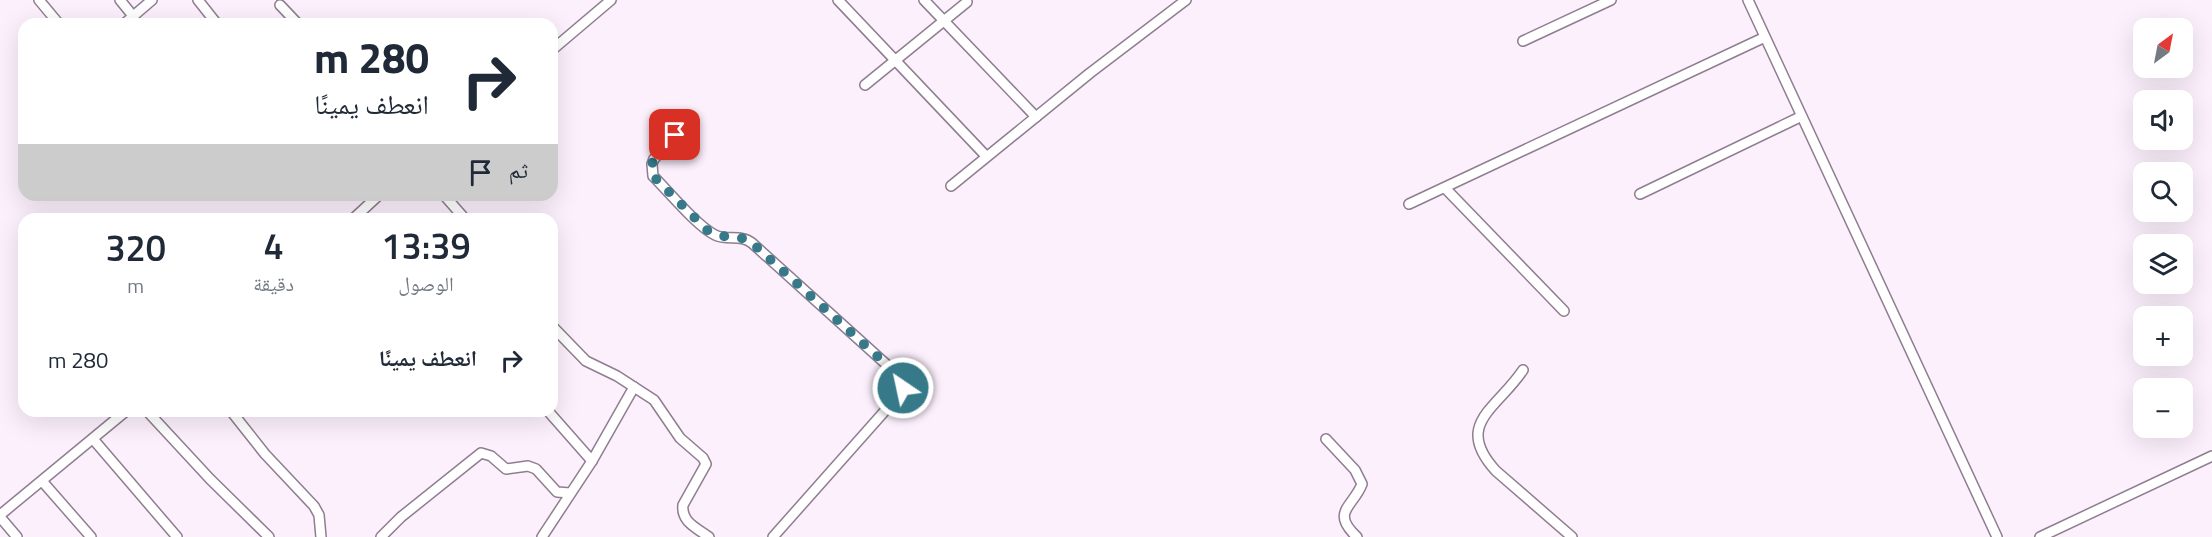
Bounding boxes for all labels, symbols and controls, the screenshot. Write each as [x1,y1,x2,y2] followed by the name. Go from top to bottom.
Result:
[2133,18,2193,78] north arrow
[2133,18,2193,438] map controls
[314,25,429,89] text: 280 m
[450,42,528,120] icon: right
[314,83,429,124] text: انعطف يمينًا
[2133,90,2193,150] button: sound
[649,109,700,160] pin
[658,118,691,151] icon: arrive
[509,153,528,187] text: ثم
[464,156,497,189] icon: arrive
[2133,162,2193,222] button: search
[264,218,284,273] text: 4
[381,218,471,273] text: 13:39
[105,220,166,275] text: 320
[2133,234,2193,294] button: layers
[253,268,294,299] text: دقيقة
[398,268,454,299] text: الوصول
[127,270,144,301] text: m
[2133,306,2193,366] button: +
[379,341,477,375] text: انعطف يمينًا
[48,343,108,377] text: 280 m
[495,344,528,377] icon: right
[871,356,935,420] position arrow
[2133,378,2193,438] button: −

